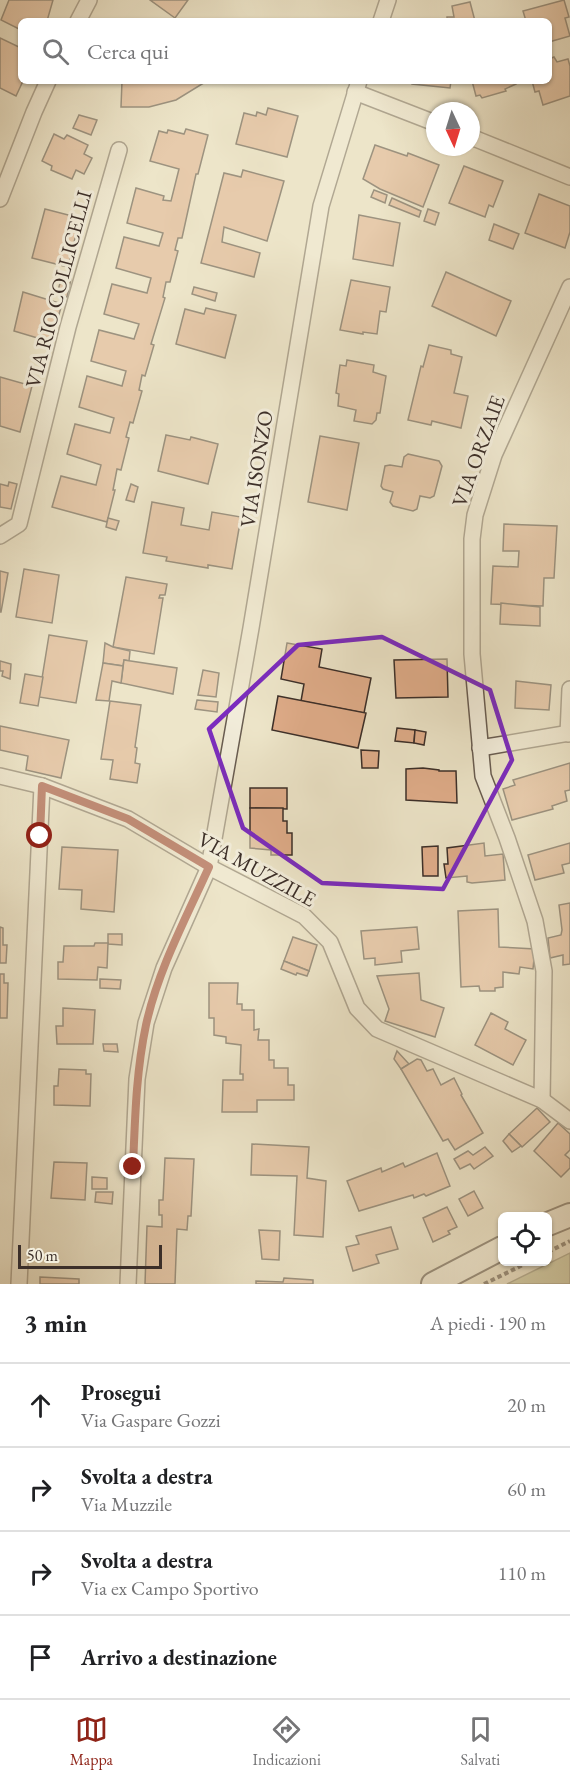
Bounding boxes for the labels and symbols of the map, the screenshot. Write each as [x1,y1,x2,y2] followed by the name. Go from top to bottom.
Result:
[426,102,480,156] north arrow
[19,187,97,391] street label: VIA RIO COLLICELLI
[445,391,511,511] street label: VIA ORZAIE
[233,408,279,530] street label: VIA ISONZO
[26,822,52,848] route start
[193,825,321,913] street label: VIA MUZZILE
[119,1153,145,1179] route end
[18,1242,162,1270] scale bar

